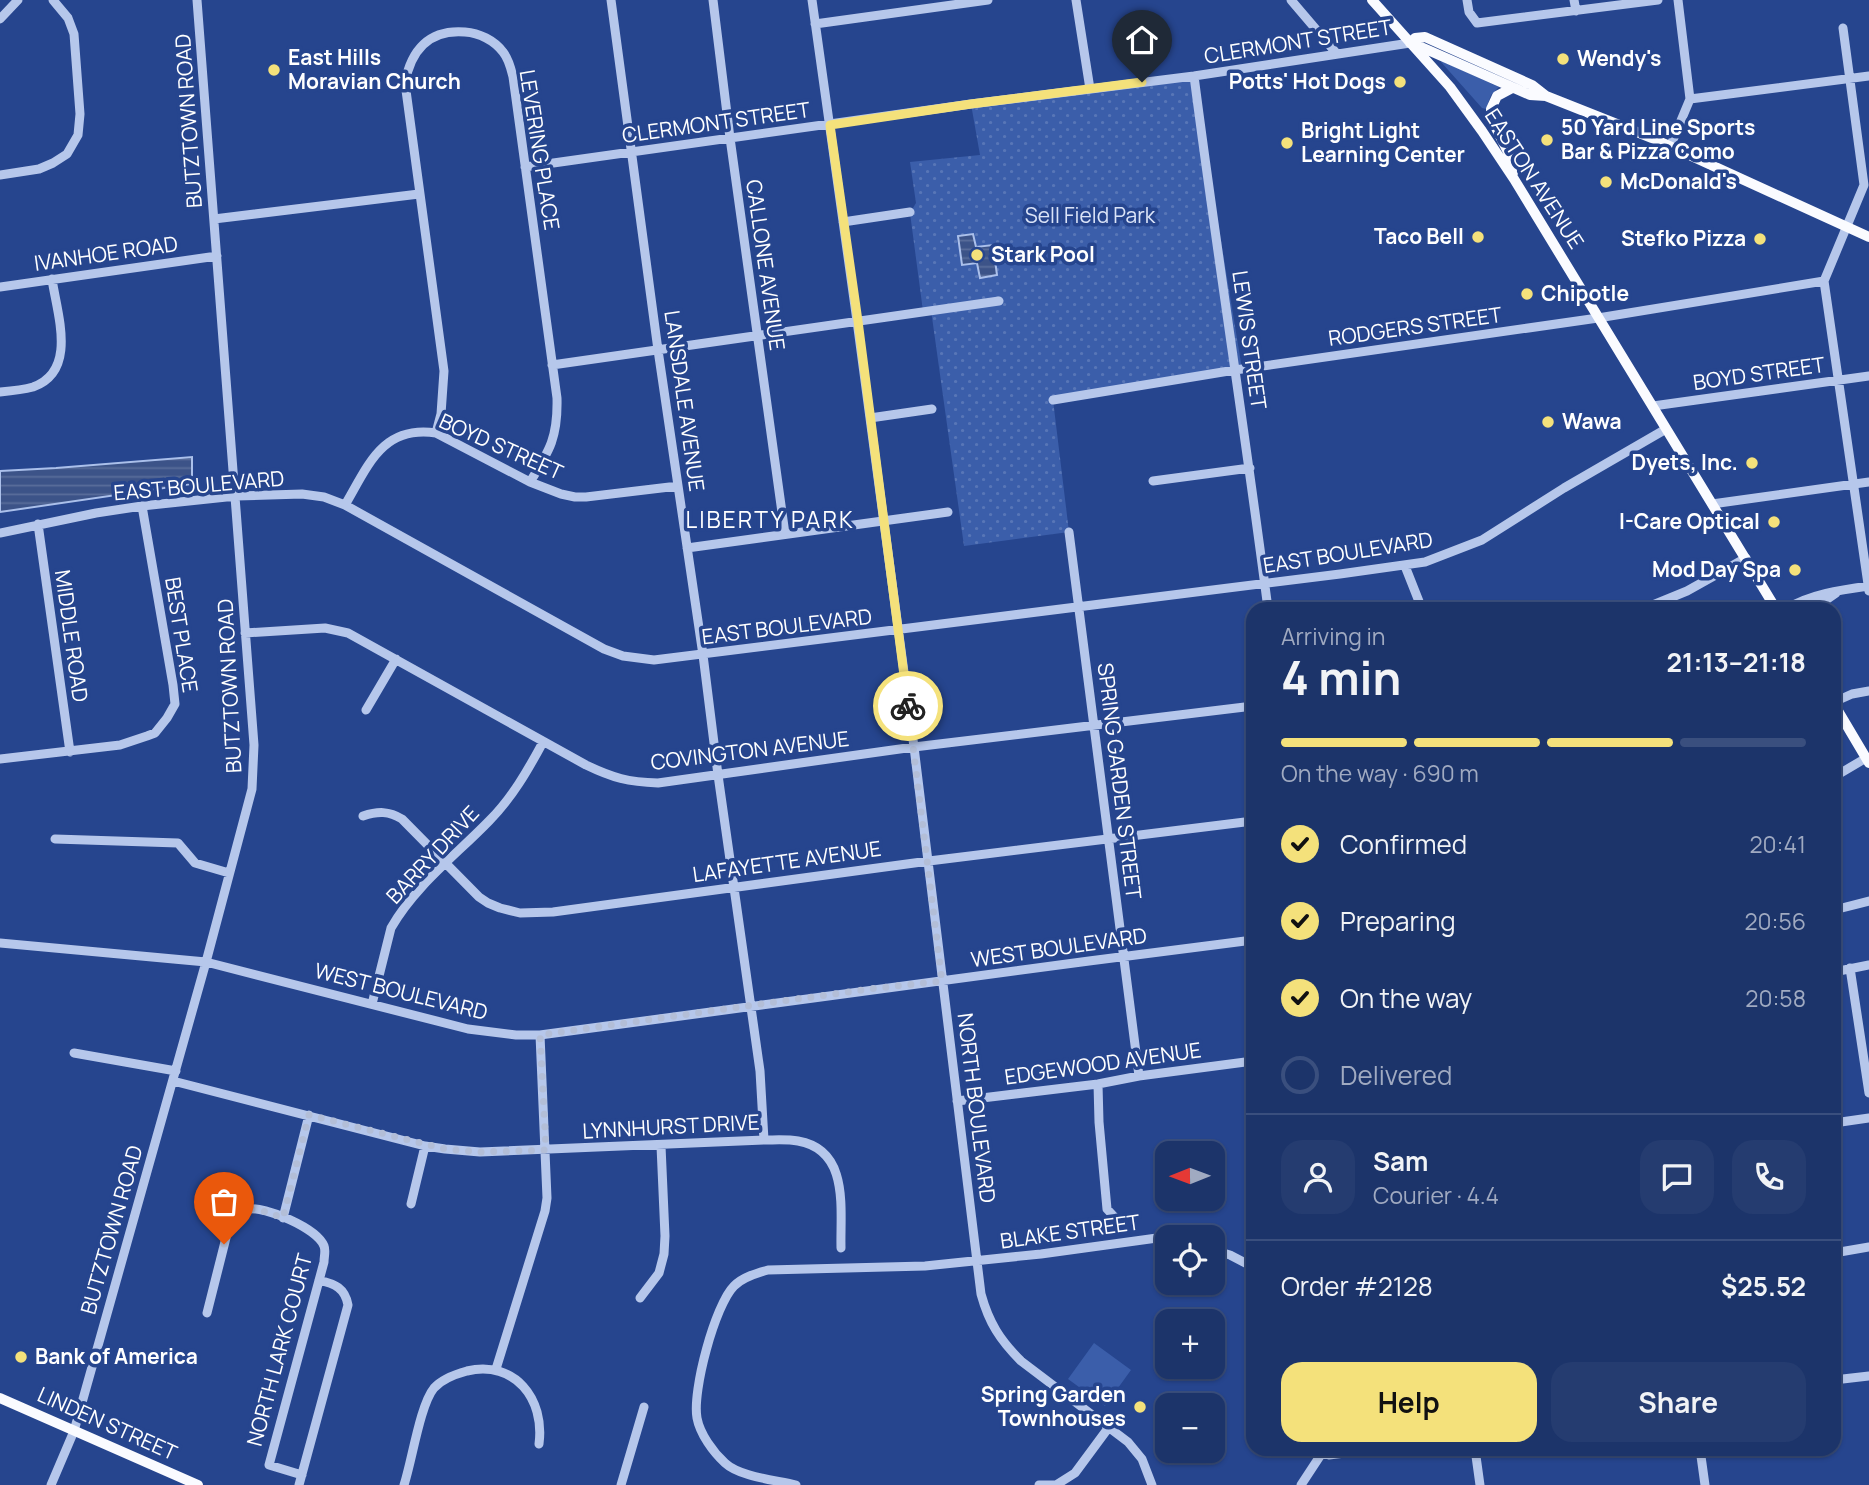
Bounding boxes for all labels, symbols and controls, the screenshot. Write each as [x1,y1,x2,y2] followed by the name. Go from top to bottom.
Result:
[1112,10,1172,82] pin
[1202,12,1394,70] street label: CLERMONT STREET
[1123,21,1161,59] icon: home
[168,33,208,209] street label: BUTZTOWN ROAD
[288,43,461,95] place label: East Hills Moravian Church
[1577,44,1661,72] place label: Wendy's
[1555,51,1571,67] marker: Wendy's
[266,62,282,78] marker: East Hills Moravian Church
[1229,67,1386,95] place label: Potts' Hot Dogs
[513,68,566,232] street label: LEVERING PLACE
[1392,74,1408,90] marker: Potts' Hot Dogs
[620,95,812,149] street label: CLERMONT STREET
[1479,103,1591,254] street label: EASTON AVENUE
[1561,113,1755,165] place label: 50 Yard Line Sports Bar & Pizza Como
[1301,116,1465,168] place label: Bright Light Learning Center
[1539,132,1555,148] marker: 50 Yard Line Sports Bar & Pizza Como
[1279,135,1295,151] marker: Bright Light Learning Center
[1620,167,1737,195] place label: McDonald's
[1598,174,1614,190] marker: McDonald's
[740,178,792,352] street label: CALLONE AVENUE
[1025,201,1156,229] park label: Sell Field Park
[1374,222,1464,250] place label: Taco Bell
[1621,224,1746,252] place label: Stefko Pizza
[32,229,180,277] street label: IVANHOE ROAD
[1470,229,1486,245] marker: Taco Bell
[1752,231,1768,247] marker: Stefko Pizza
[991,240,1095,268] place label: Stark Pool
[969,247,985,263] marker: Stark Pool
[1226,269,1274,411] street label: LEWIS STREET
[1541,279,1629,307] place label: Chipotle
[1519,286,1535,302] marker: Chipotle
[1326,300,1504,352] street label: RODGERS STREET
[658,308,712,493] street label: LANSDALE AVENUE
[1691,350,1827,396] street label: BOYD STREET
[435,406,568,486] street label: BOYD STREET
[1562,407,1622,435] place label: Wawa
[1540,414,1556,430] marker: Wawa
[1631,448,1738,476] place label: Dyets, Inc.
[1744,455,1760,471] marker: Dyets, Inc.
[112,464,285,506] street label: EAST BOULEVARD
[685,503,855,535] district label: LIBERTY PARK
[1619,507,1760,535] place label: I-Care Optical
[1766,514,1782,530] marker: I-Care Optical
[1261,525,1435,579] street label: EAST BOULEVARD
[1652,555,1781,583] place label: Mod Day Spa
[1787,562,1803,578] marker: Mod Day Spa
[49,568,95,704] street label: MIDDLE ROAD
[159,575,205,695] street label: BEST PLACE
[210,598,248,774] street label: BUTZTOWN ROAD
[700,602,874,650] street label: EAST BOULEVARD
[1281,620,1386,652] text: Arriving in
[1667,644,1806,680] text: 21:13–21:18
[1281,646,1401,709] text: 4 min
[1092,661,1148,901] street label: SPRING GARDEN STREET
[873,671,943,741] courier
[889,687,927,725] icon: bike
[649,724,851,776] street label: COVINGTON AVENUE
[1281,757,1479,789] text: On the way · 690 m
[380,799,485,909] street label: BARRY DRIVE
[1281,825,1319,863] icon: check
[1340,826,1467,862] text: Confirmed
[1749,828,1806,860] text: 20:41
[691,834,883,888] street label: LAFAYETTE AVENUE
[1281,902,1319,940] icon: check
[1340,903,1456,939] text: Preparing
[1744,905,1806,937] text: 20:56
[969,921,1149,973] street label: WEST BOULEVARD
[312,956,491,1026] street label: WEST BOULEVARD
[1281,979,1319,1017] icon: check
[1340,980,1472,1016] text: On the way
[1745,982,1806,1014] text: 20:58
[951,1011,1003,1205] street label: NORTH BOULEVARD
[1003,1035,1203,1091] street label: EDGEWOOD AVENUE
[1340,1057,1452,1093] text: Delivered
[582,1107,760,1145] street label: LYNNHURST DRIVE
[1281,1140,1355,1214] button: person
[1640,1140,1714,1214] button: chat
[1732,1140,1806,1214] button: phone
[1155,1141,1225,1211] north arrow
[1155,1141,1225,1463] map controls
[74,1142,149,1318] street label: BUTZTOWN ROAD
[1373,1143,1428,1179] text: Sam
[194,1172,254,1244] pin
[1373,1179,1499,1211] text: Courier · 4.4
[205,1183,243,1221] icon: bag
[998,1207,1142,1255] street label: BLAKE STREET
[1155,1225,1225,1295] button: locate
[240,1250,318,1449] street label: NORTH LARK COURT
[1281,1268,1433,1304] text: Order #2128
[1721,1268,1806,1304] text: $25.52
[1155,1309,1225,1379] button: +
[35,1342,198,1370] place label: Bank of America
[13,1349,29,1365] marker: Bank of America
[1281,1362,1537,1442] button: Help
[1551,1362,1806,1442] button: Share
[33,1380,182,1467] street label: LINDEN STREET
[981,1380,1126,1432] place label: Spring Garden Townhouses
[1155,1393,1225,1463] button: −
[1132,1399,1148,1415] marker: Spring Garden Townhouses

